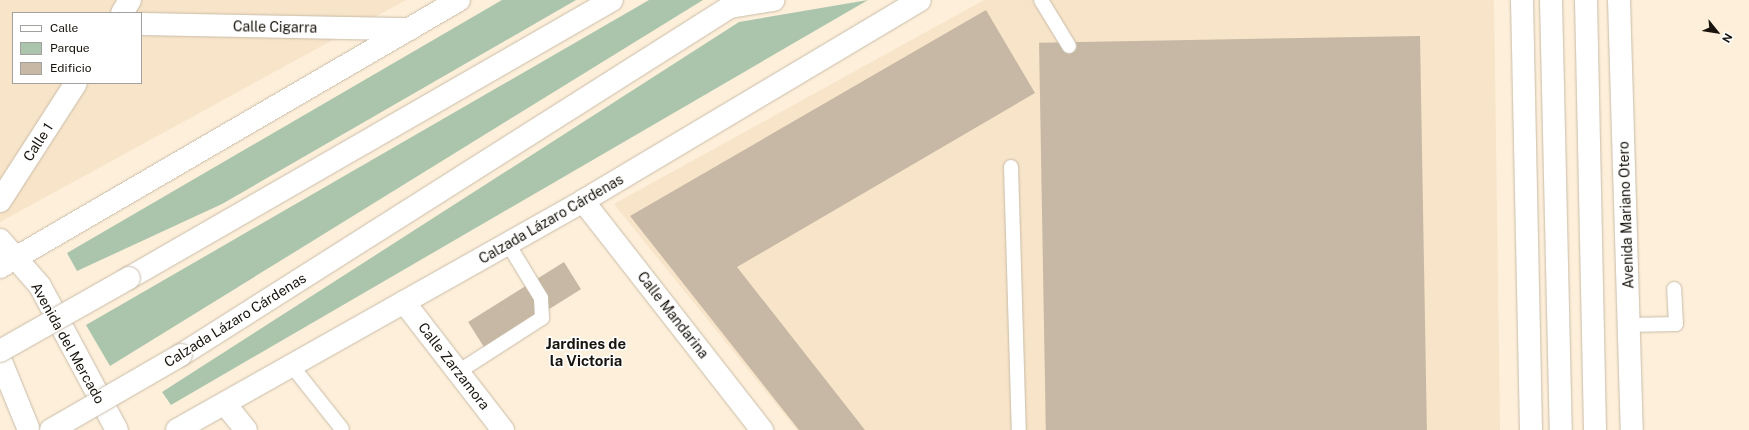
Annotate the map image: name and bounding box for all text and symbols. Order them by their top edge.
legend [12,12,142,84]
north arrow [1697,12,1737,52]
street label: Calle Cigarra [233,18,317,36]
text: Calle [50,21,78,35]
text: N [1720,31,1735,45]
text: Parque [50,41,90,55]
text: Edificio [50,61,92,75]
street label: Calle 1 [19,120,57,164]
street label: Avenida Mariano Otero [1615,141,1637,289]
street label: Calzada Lázaro Cárdenas [476,171,626,267]
street label: Calle Mandarina [634,268,712,362]
street label: Calzada Lázaro Cárdenas [161,269,309,371]
street label: Avenida del Mercado [28,279,108,407]
street label: Calle Zarzamora [415,319,493,413]
district label: Jardines de la Victoria [546,334,626,369]

